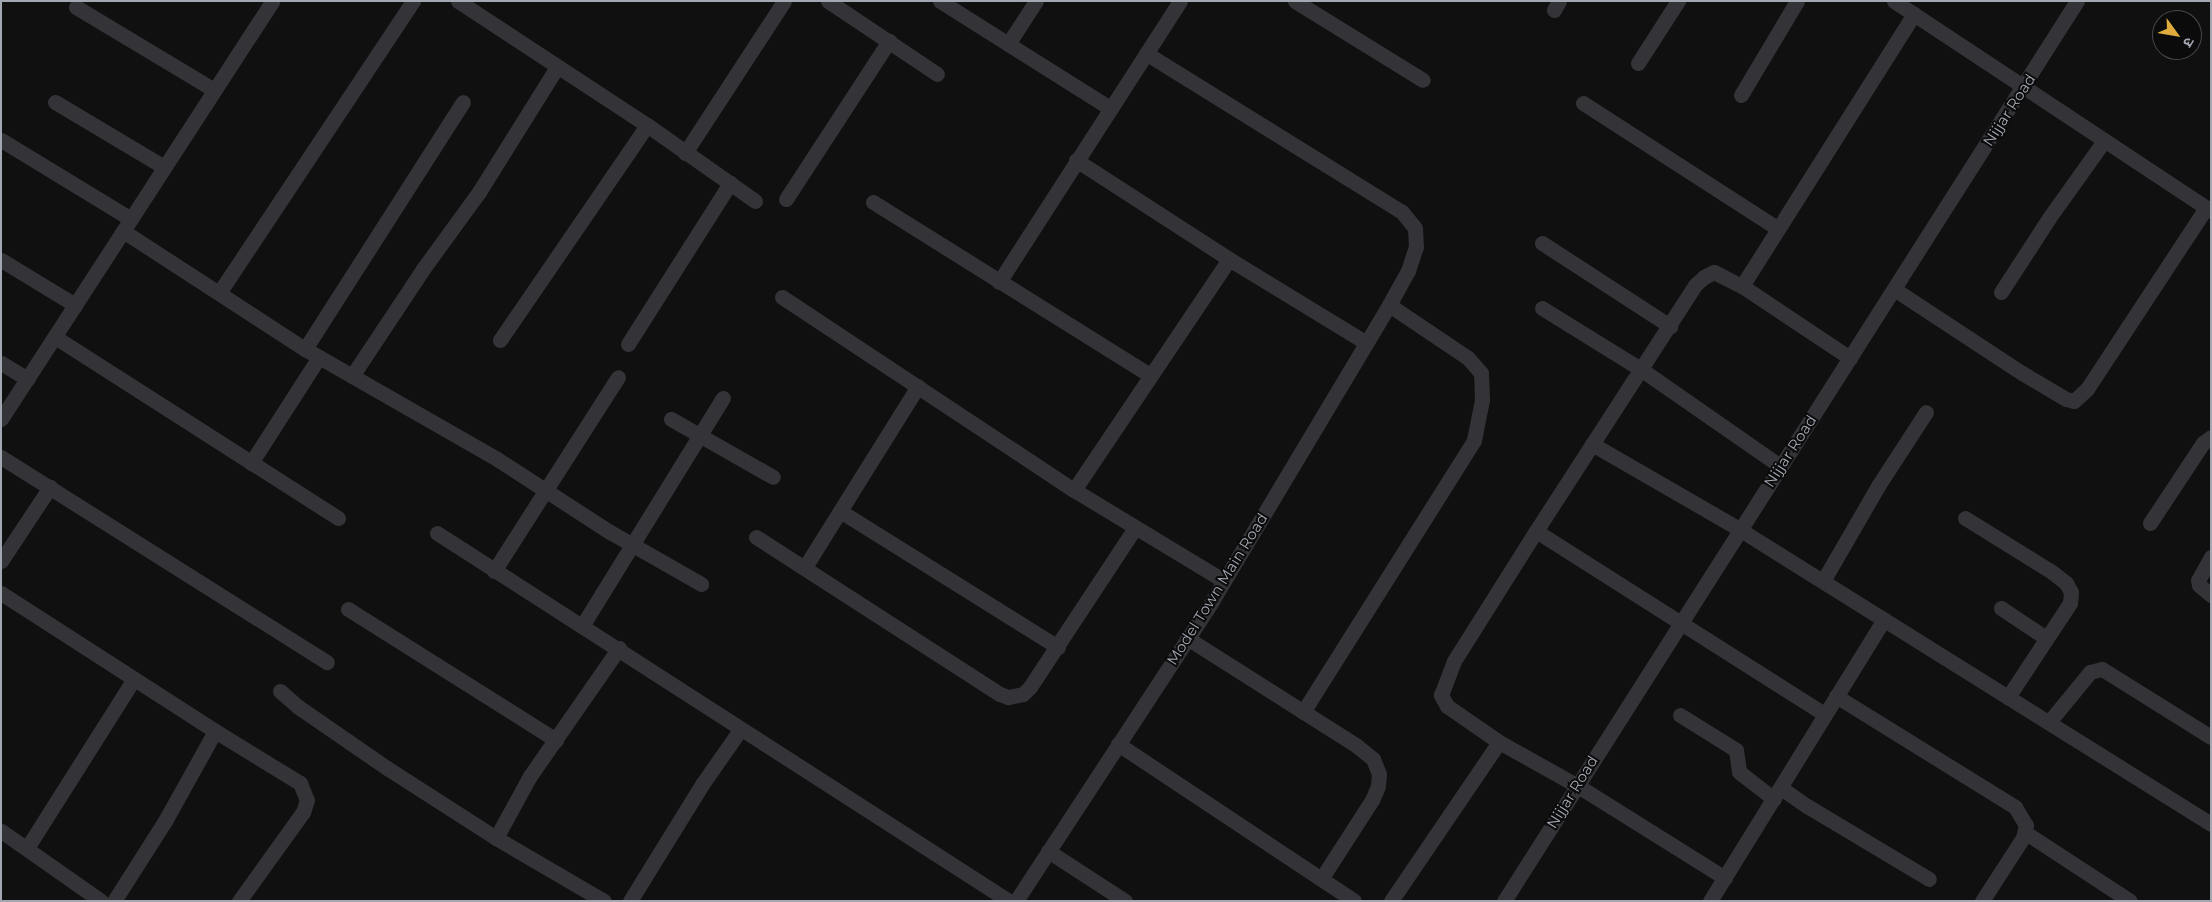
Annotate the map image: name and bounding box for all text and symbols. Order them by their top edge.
north arrow [2152,10,2202,60]
text: उ [2179,34,2199,51]
street label: Nijjar Road [1979,71,2039,149]
street label: Nijjar Road [1760,412,1820,490]
street label: Model Town Main Road [1163,510,1271,668]
street label: Nijjar Road [1543,752,1601,832]

